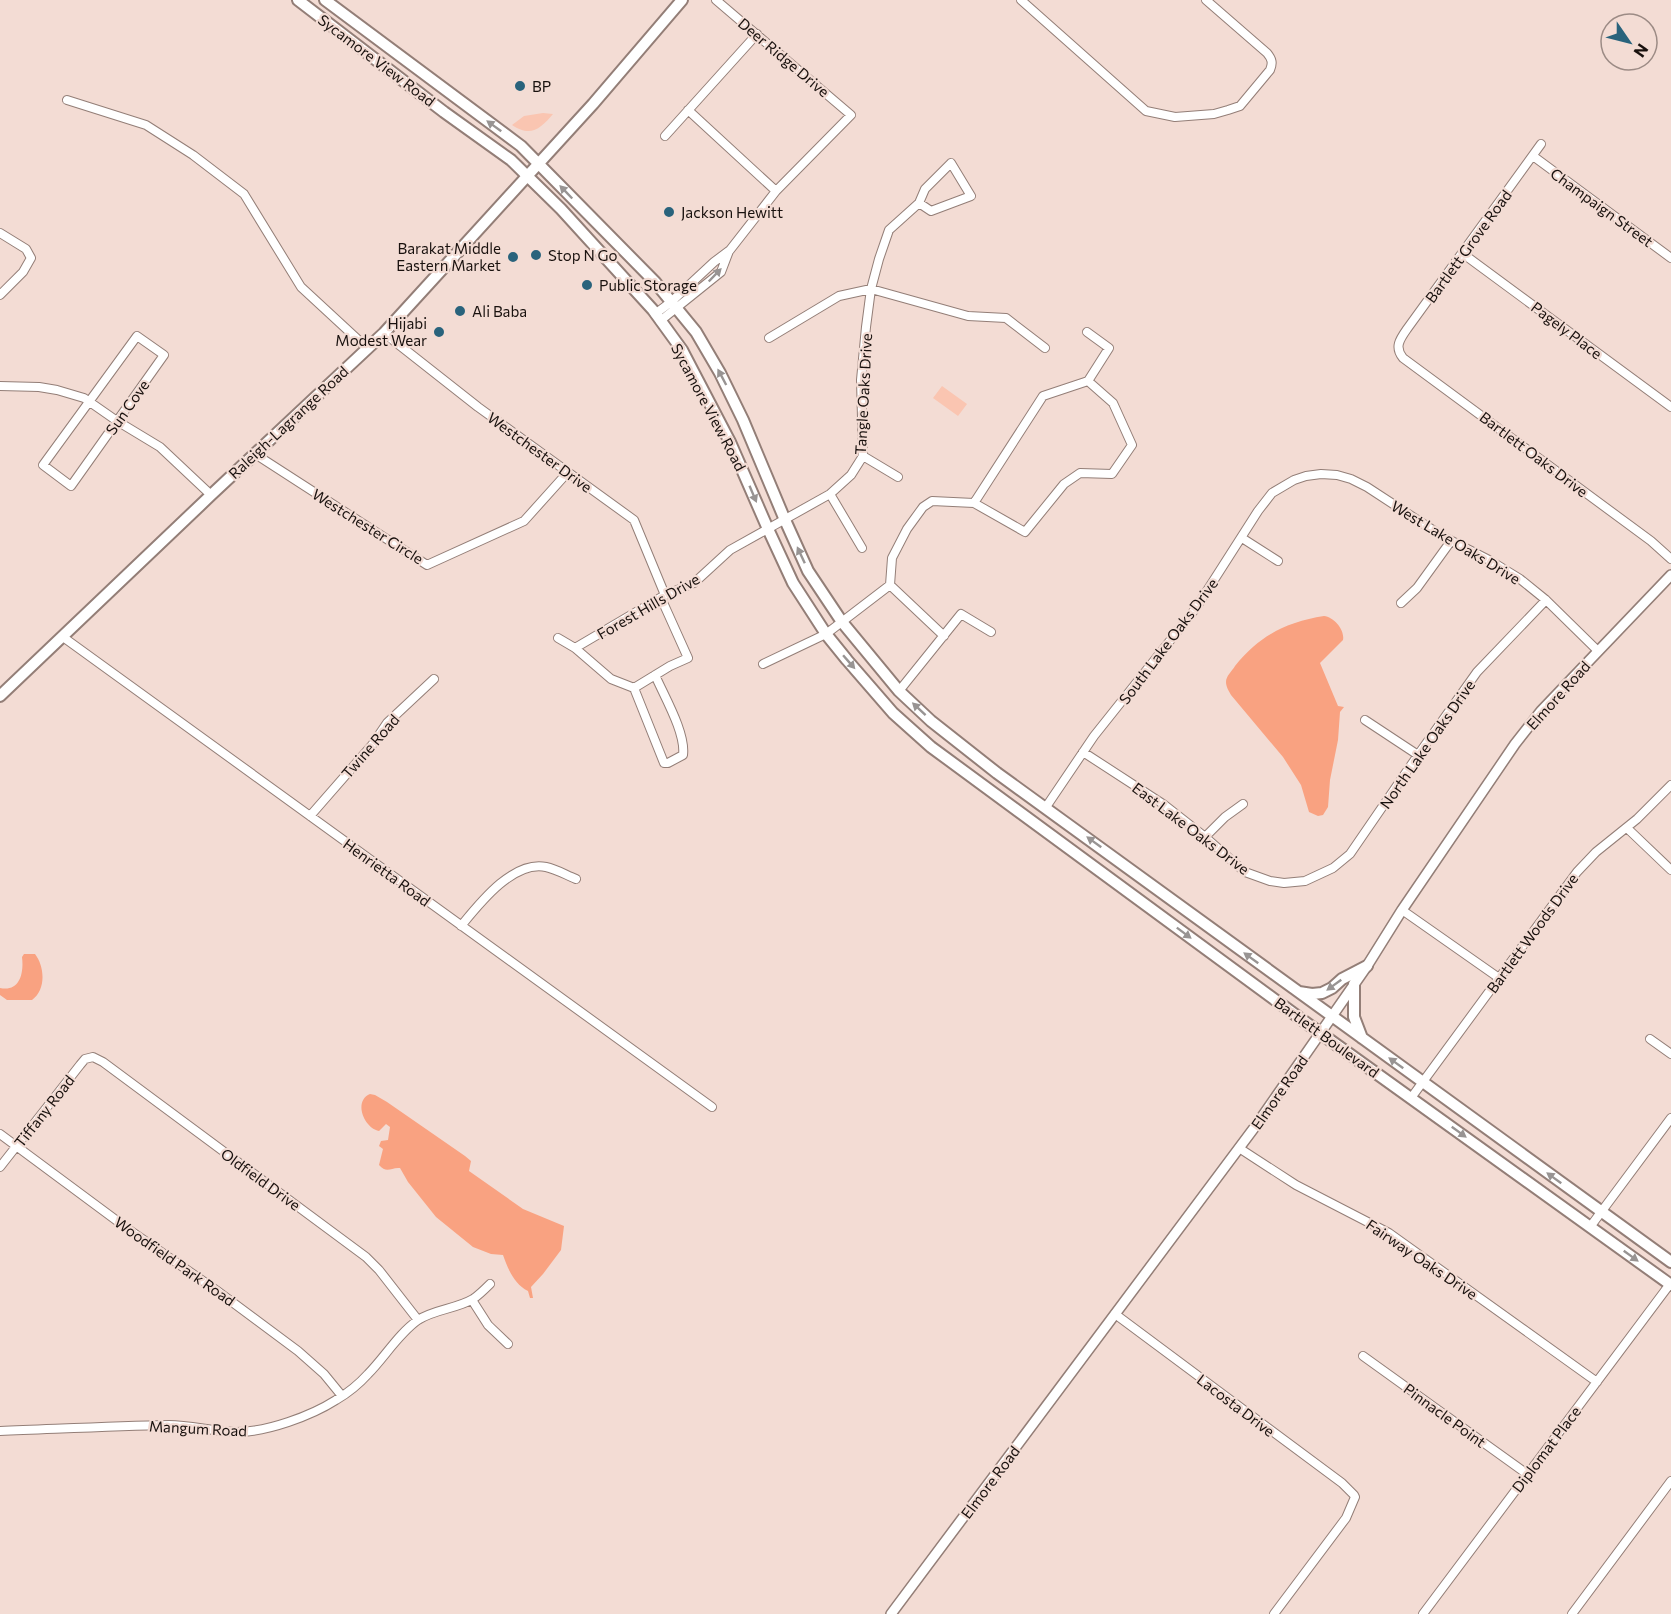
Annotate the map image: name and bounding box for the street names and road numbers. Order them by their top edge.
street label: Sycamore View Road [315,10,439,110]
street label: Deer Ridge Drive [735,14,833,100]
street label: Champaign Street [1547,164,1657,250]
street label: Bartlett Grove Road [1421,186,1515,306]
street label: Pagely Place [1528,298,1606,363]
street label: Tangle Oaks Drive [851,333,875,455]
street label: Sycamore View Road [668,340,750,474]
street label: Raleigh-Lagrange Road [224,362,352,482]
street label: Sun Cove [102,376,152,438]
street label: Westchester Drive [484,408,596,496]
street label: Bartlett Oaks Drive [1476,408,1592,501]
street label: Westchester Circle [309,485,427,567]
street label: West Lake Oaks Drive [1388,496,1524,588]
street label: Forest Hills Drive [594,569,703,643]
street label: South Lake Oaks Drive [1115,574,1221,707]
street label: Elmore Road [1522,657,1594,733]
street label: North Lake Oaks Drive [1376,676,1478,812]
street label: Twine Road [337,710,403,782]
street label: East Lake Oaks Drive [1129,778,1253,878]
street label: Henrietta Road [340,834,434,910]
street label: Bartlett Woods Drive [1483,870,1581,996]
street label: Bartlett Boulevard [1271,993,1383,1081]
street label: Elmore Road [1247,1051,1311,1133]
street label: Tiffany Road [10,1071,78,1151]
street label: Oldfield Drive [218,1144,304,1214]
street label: Woodfield Park Road [111,1213,239,1309]
street label: Fairway Oaks Drive [1363,1215,1481,1303]
street label: Lacosta Drive [1194,1370,1278,1440]
street label: Pinnacle Point [1400,1379,1490,1451]
street label: Diplomat Place [1508,1402,1584,1496]
street label: Mangum Road [149,1416,247,1440]
street label: Elmore Road [957,1442,1023,1522]

